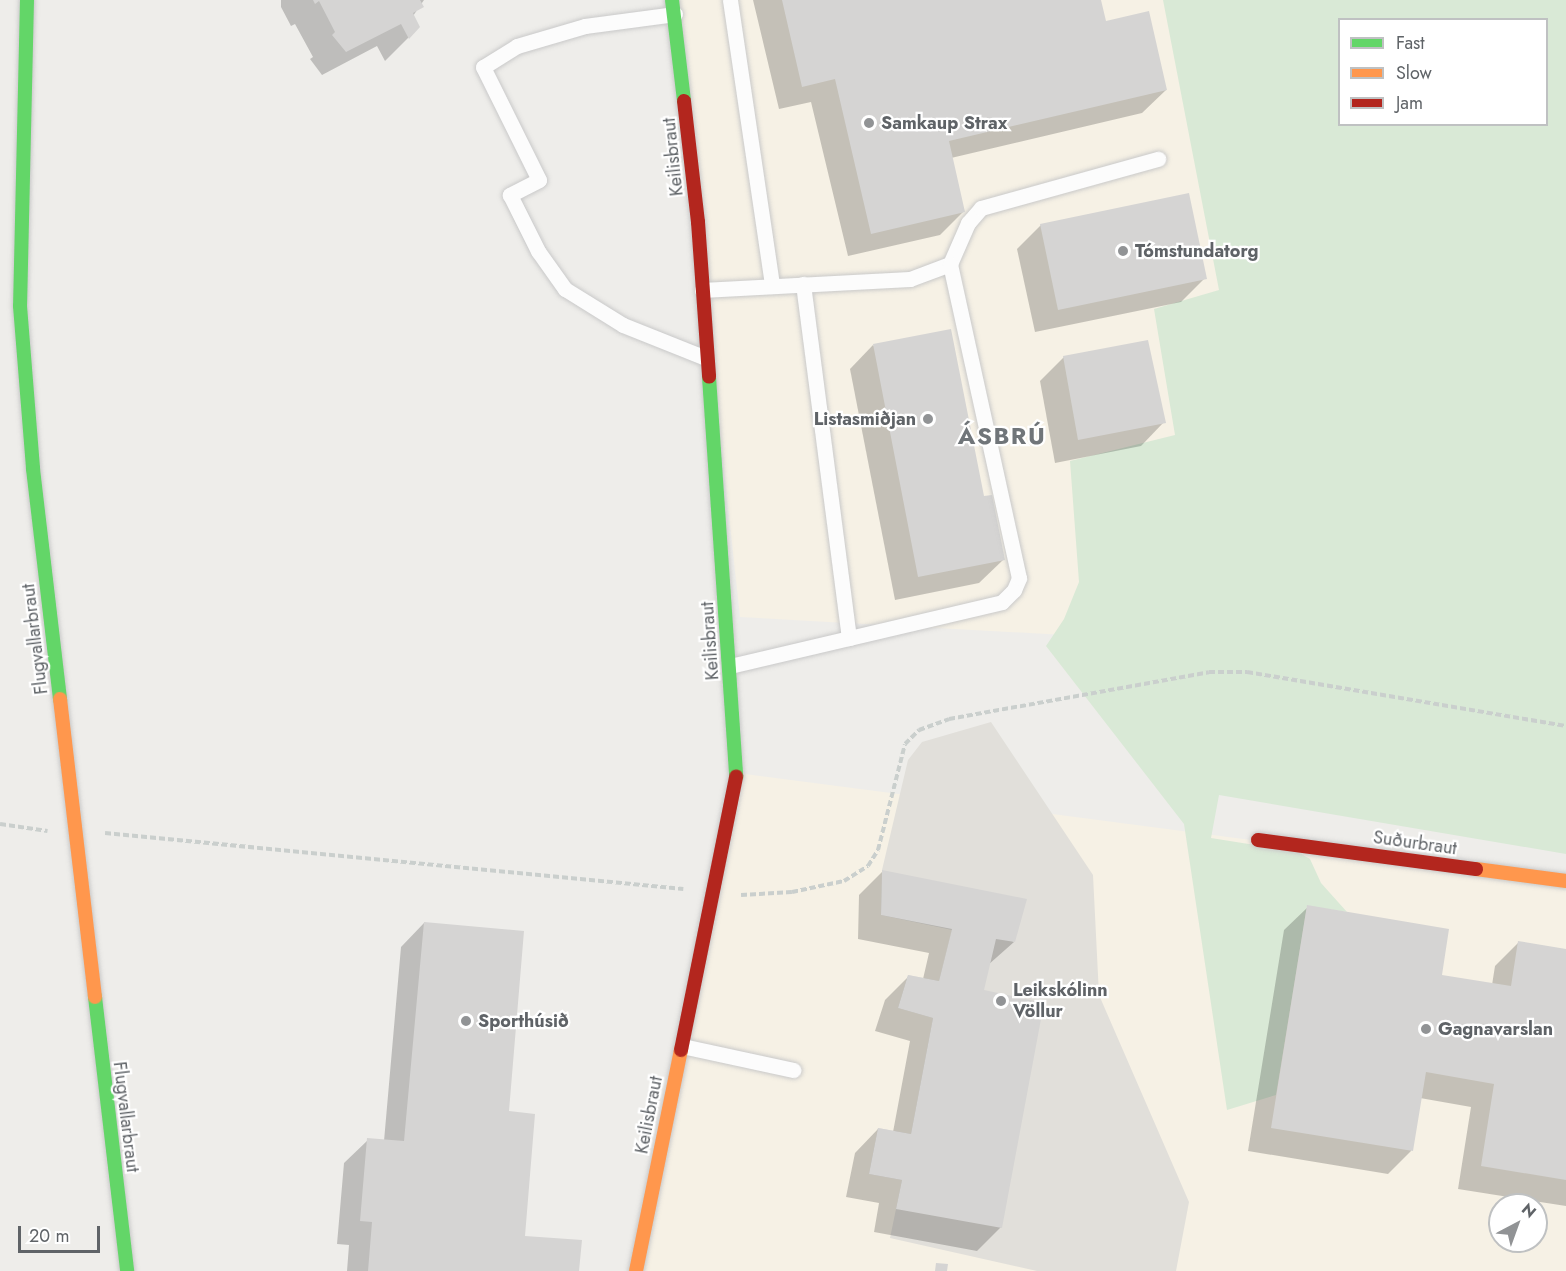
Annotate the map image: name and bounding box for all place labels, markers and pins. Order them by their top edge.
place label: Samkaup Strax [881,112,1007,134]
marker: Samkaup Strax [862,116,876,130]
place label: Tómstundatorg [1135,240,1259,262]
marker: Tómstundatorg [1116,244,1130,258]
place label: Listasmiðjan [814,408,916,430]
marker: Listasmiðjan [921,412,935,426]
place label: Leikskólinn Völlur [1013,980,1108,1022]
marker: Leikskólinn Völlur [994,994,1008,1008]
place label: Sporthúsið [478,1010,569,1032]
marker: Sporthúsið [459,1014,473,1028]
place label: Gagnavarslan [1438,1018,1553,1040]
marker: Gagnavarslan [1419,1022,1433,1036]

